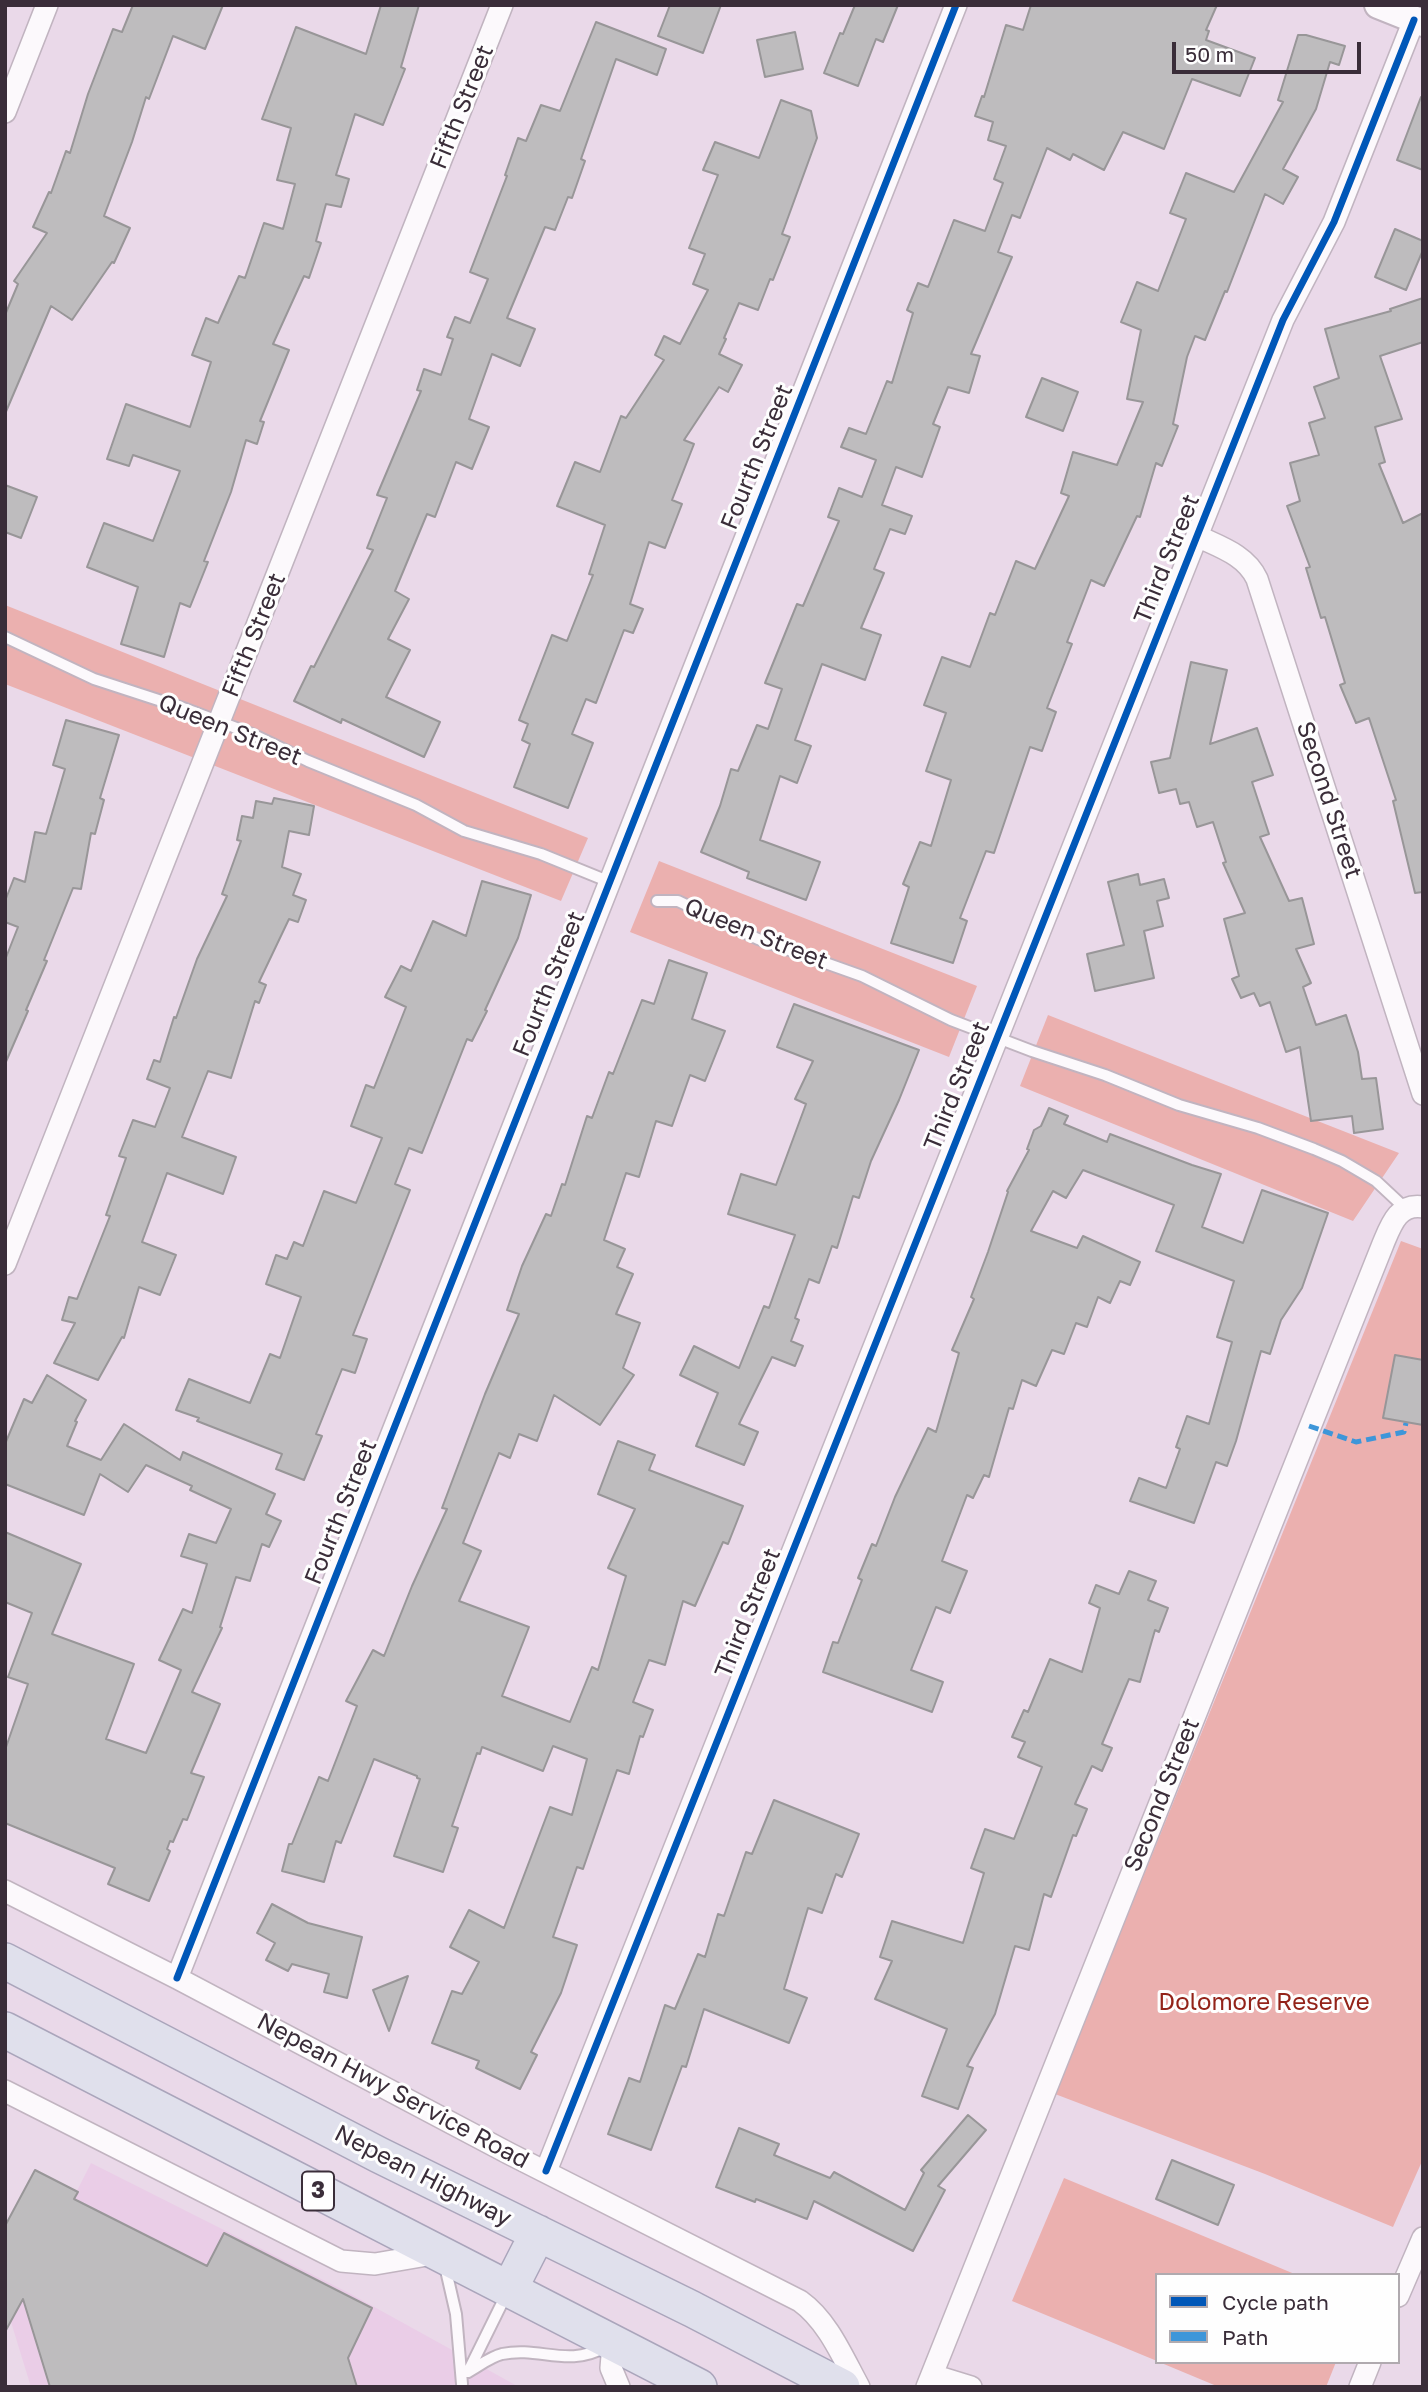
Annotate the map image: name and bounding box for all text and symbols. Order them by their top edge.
scale bar [1176,28,1365,72]
street label: Fifth Street [424,41,500,173]
text: 50 m [1185,41,1234,67]
street label: Fourth Street [715,380,799,534]
street label: Third Street [1128,490,1206,628]
street label: Fifth Street [216,569,292,701]
street label: Queen Street [154,688,306,772]
street label: Second Street [1290,718,1368,882]
street label: Queen Street [680,892,832,976]
street label: Fourth Street [507,907,591,1061]
street label: Third Street [918,1017,996,1155]
street label: Fourth Street [299,1435,383,1589]
street label: Third Street [709,1544,787,1682]
street label: Second Street [1118,1714,1206,1876]
park label: Dolomore Reserve [1158,1988,1370,2016]
street label: Nepean Hwy Service Road [252,2007,534,2175]
street label: Nepean Highway [330,2119,516,2233]
road number: 3 [302,2172,334,2210]
legend [1155,2273,1400,2364]
text: Cycle path [1222,2289,1329,2315]
text: Path [1222,2324,1269,2350]

